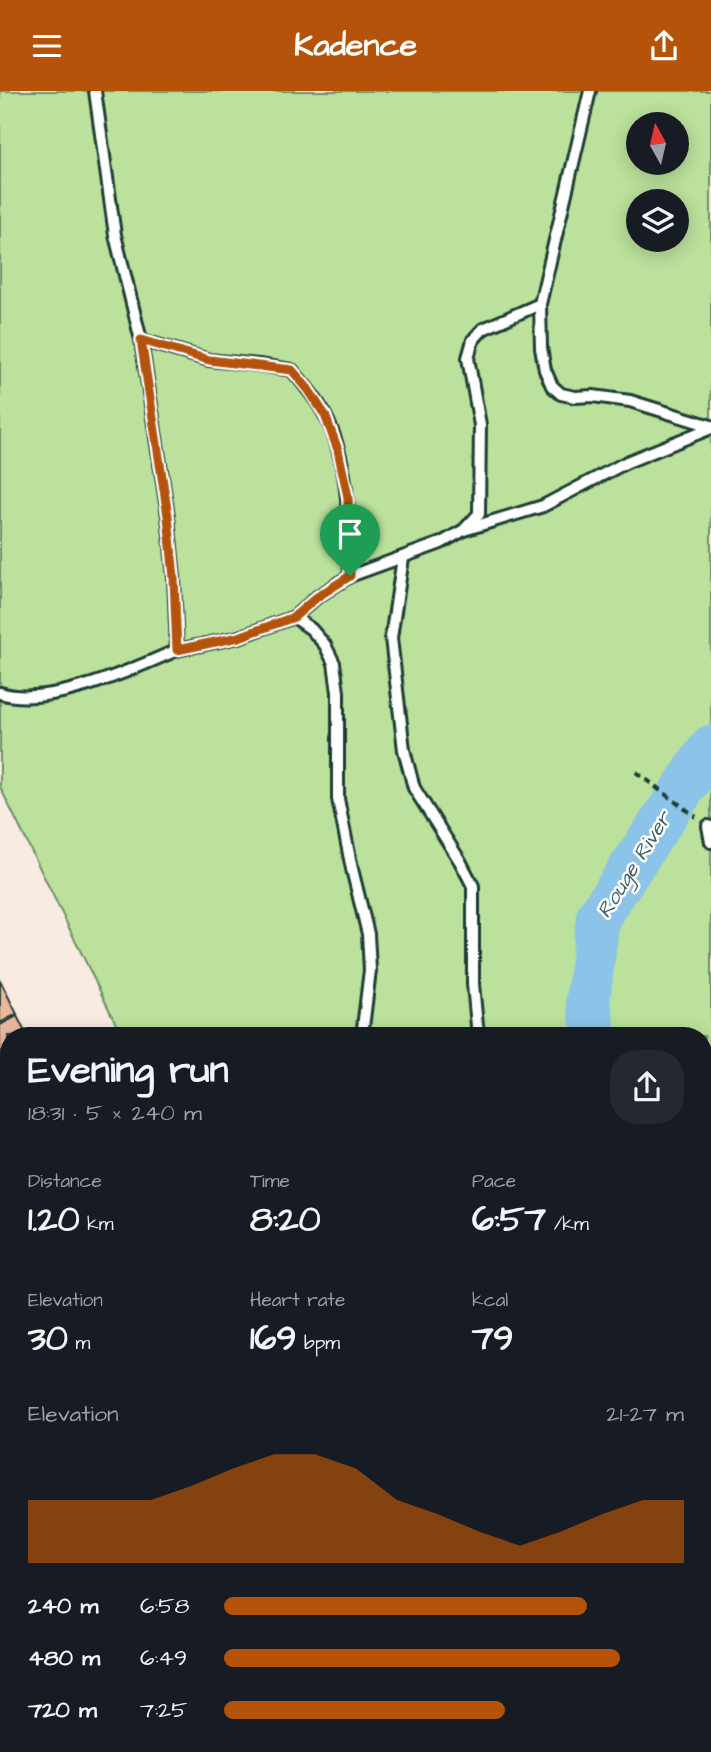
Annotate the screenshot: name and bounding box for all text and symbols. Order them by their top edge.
text: Kadence [294,23,417,68]
icon: menu [28,27,66,65]
icon: share [645,27,683,65]
north arrow [626,112,690,175]
map controls [626,112,689,252]
button: layers [626,189,689,252]
pin [320,504,380,576]
icon: arrive [331,515,369,553]
water label: Rouge River [590,804,680,924]
text: Evening run [28,1045,229,1097]
button: share [610,1050,684,1124]
text: 18:31 · 5 × 240 m [28,1097,202,1129]
text: Distance [28,1168,102,1195]
text: Time [250,1168,290,1195]
text: Pace [472,1168,516,1195]
text: 1.20 [28,1195,80,1244]
text: 8:20 [250,1195,321,1244]
text: 6:57 [472,1195,546,1244]
text: km [80,1211,114,1238]
text: /km [546,1211,589,1238]
text: Elevation [28,1287,103,1314]
text: Heart rate [250,1287,345,1314]
text: kcal [472,1287,508,1314]
text: 30 [28,1314,68,1363]
text: 169 [250,1314,296,1363]
text: 79 [472,1314,513,1363]
text: m [68,1330,90,1357]
text: bpm [296,1330,340,1357]
text: Elevation [28,1398,119,1430]
text: 21–27 m [606,1398,684,1430]
text: 240 m [28,1590,98,1622]
text: 6:58 [140,1590,189,1622]
text: 480 m [28,1642,100,1674]
text: 6:49 [140,1642,187,1674]
text: 720 m [28,1694,97,1726]
text: 7:25 [140,1694,187,1726]

